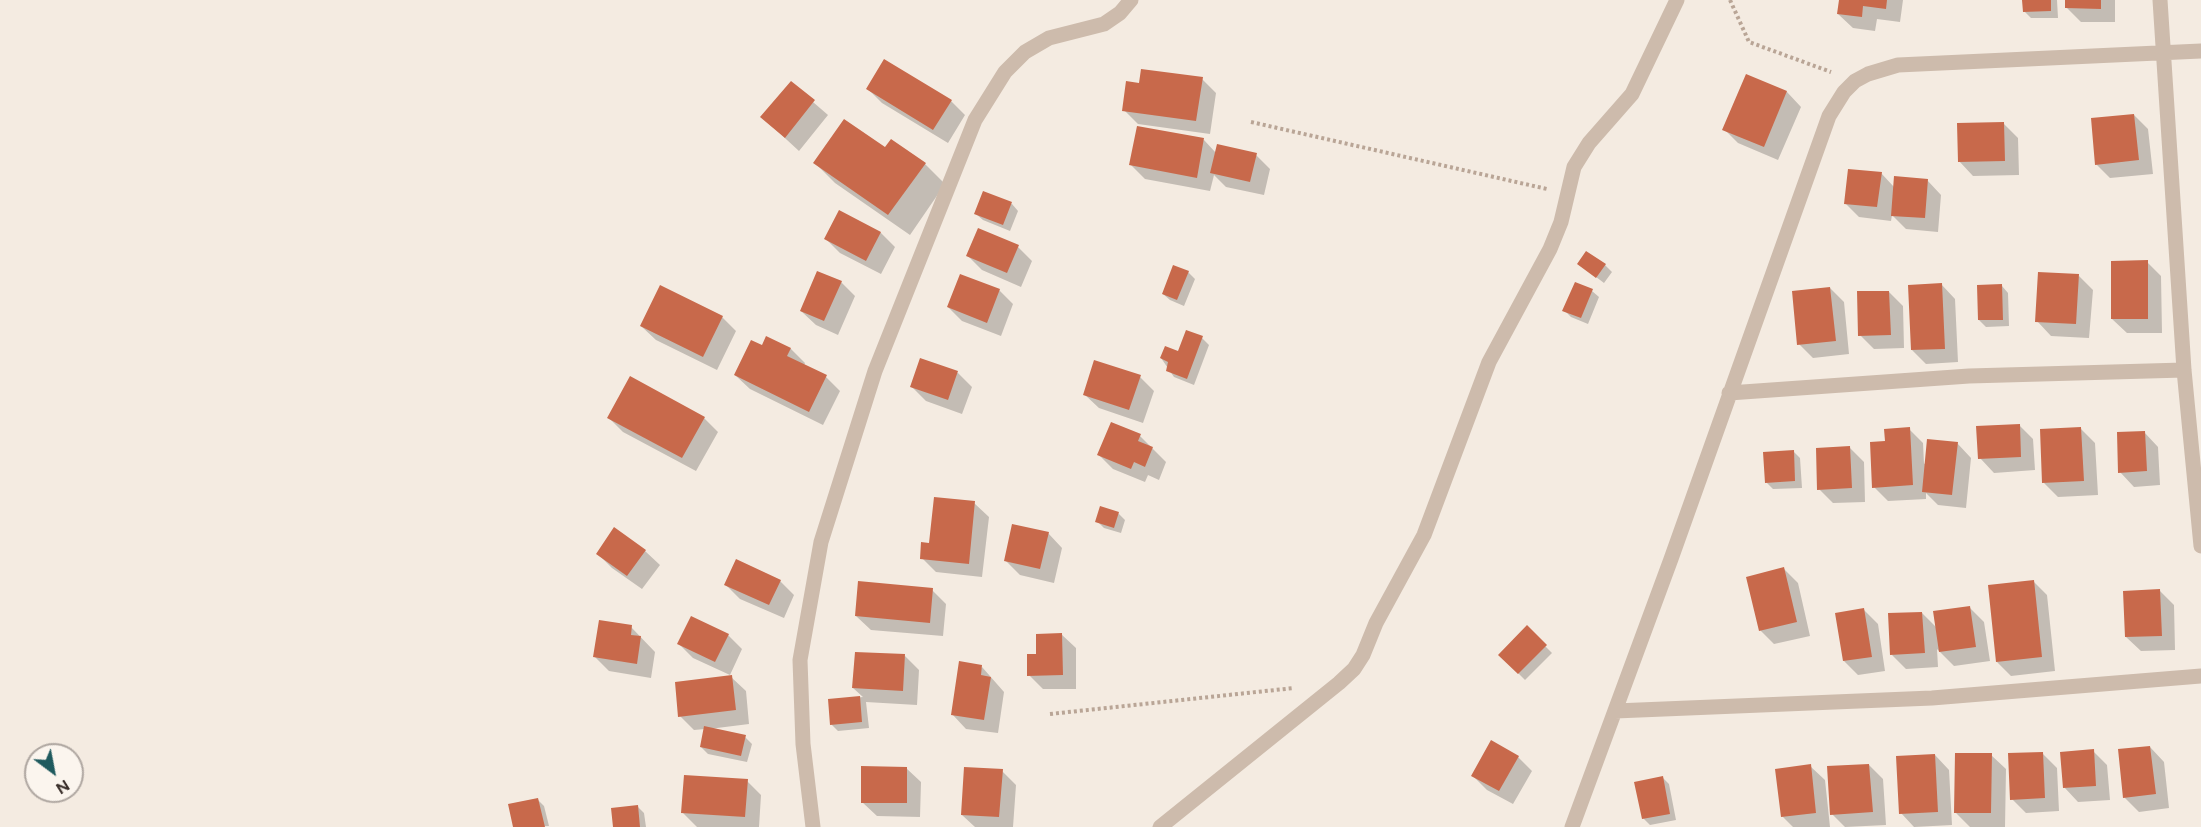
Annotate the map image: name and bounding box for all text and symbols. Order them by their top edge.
north arrow [24,743,84,803]
text: N [52,776,73,798]

